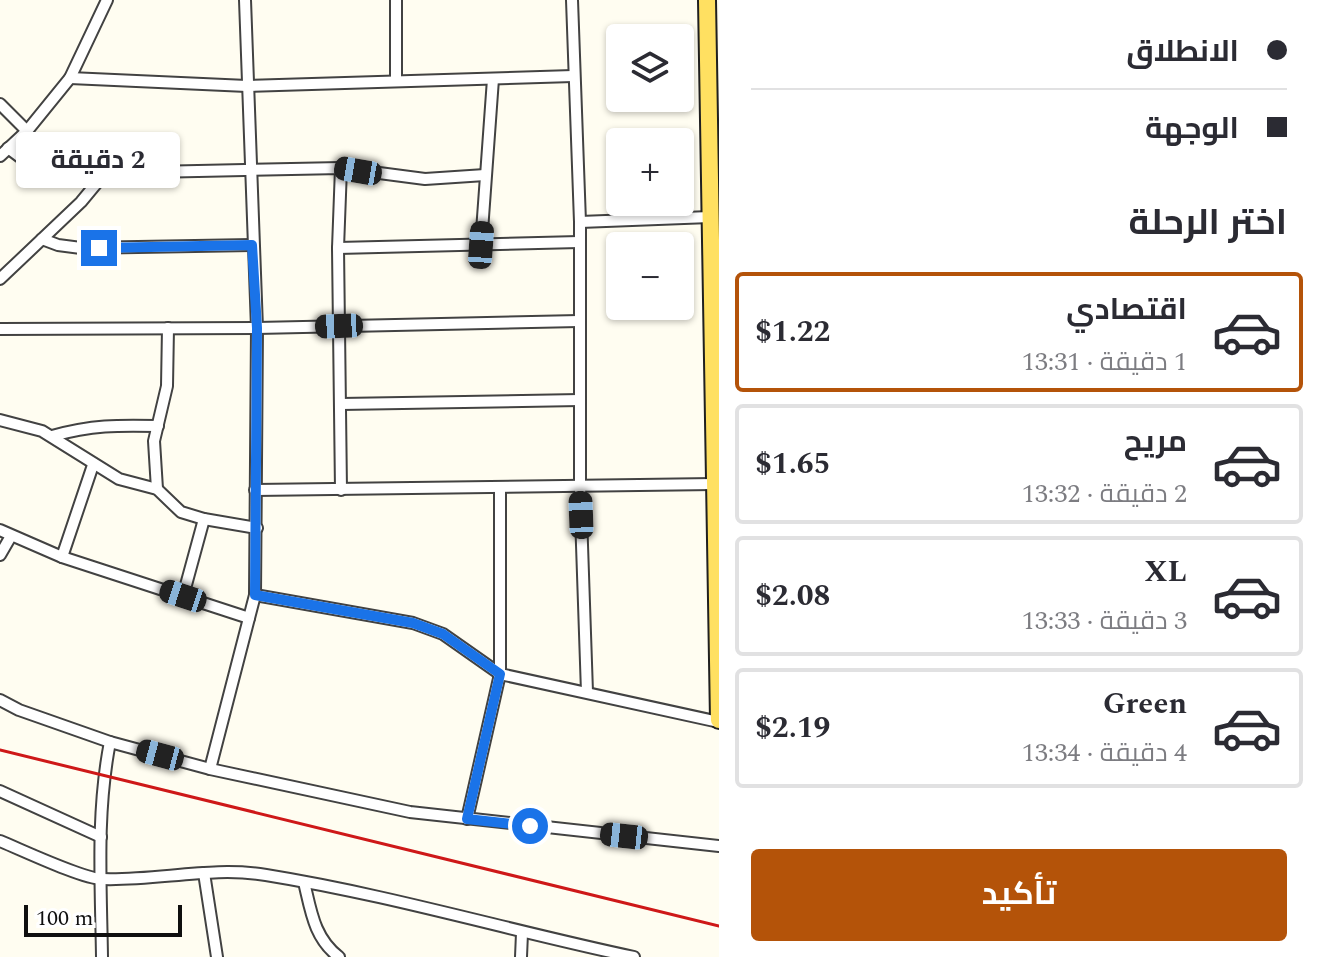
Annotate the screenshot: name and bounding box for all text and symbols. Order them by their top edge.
map controls [606,24,694,320]
button: layers [606,24,694,112]
text: الانطلاق [1126,29,1239,75]
text: الوجهة [1145,106,1239,152]
button: + [606,128,694,216]
callout: 2 دقيقة [17,132,181,188]
text: 2 دقيقة [51,140,145,180]
car [332,155,384,187]
text: اختر الرحلة [1128,196,1287,251]
car [467,220,495,270]
route end [81,230,117,266]
button: − [606,232,694,320]
text: اقتصادي [1066,287,1187,333]
icon: car [1211,296,1283,368]
text: $1.22 [755,309,830,355]
car [315,313,363,339]
text: 1 دقيقة · 13:31 [1022,342,1187,382]
text: مريح [1124,419,1187,465]
icon: car [1211,428,1283,500]
text: $1.65 [755,441,830,487]
text: 2 دقيقة · 13:32 [1022,474,1187,514]
car [568,491,594,539]
text: XL [1144,549,1187,595]
icon: car [1211,560,1283,632]
text: $2.08 [755,573,830,619]
car [156,577,210,615]
text: 3 دقيقة · 13:33 [1022,601,1187,641]
text: Green [1103,681,1187,727]
icon: car [1211,692,1283,764]
text: $2.19 [755,705,830,751]
text: 4 دقيقة · 13:34 [1022,733,1187,773]
car [134,737,186,773]
route start [512,808,548,844]
car [599,822,649,850]
button: تأكيد [751,849,1287,941]
scale bar [24,901,182,937]
text: 100 m [36,902,93,935]

